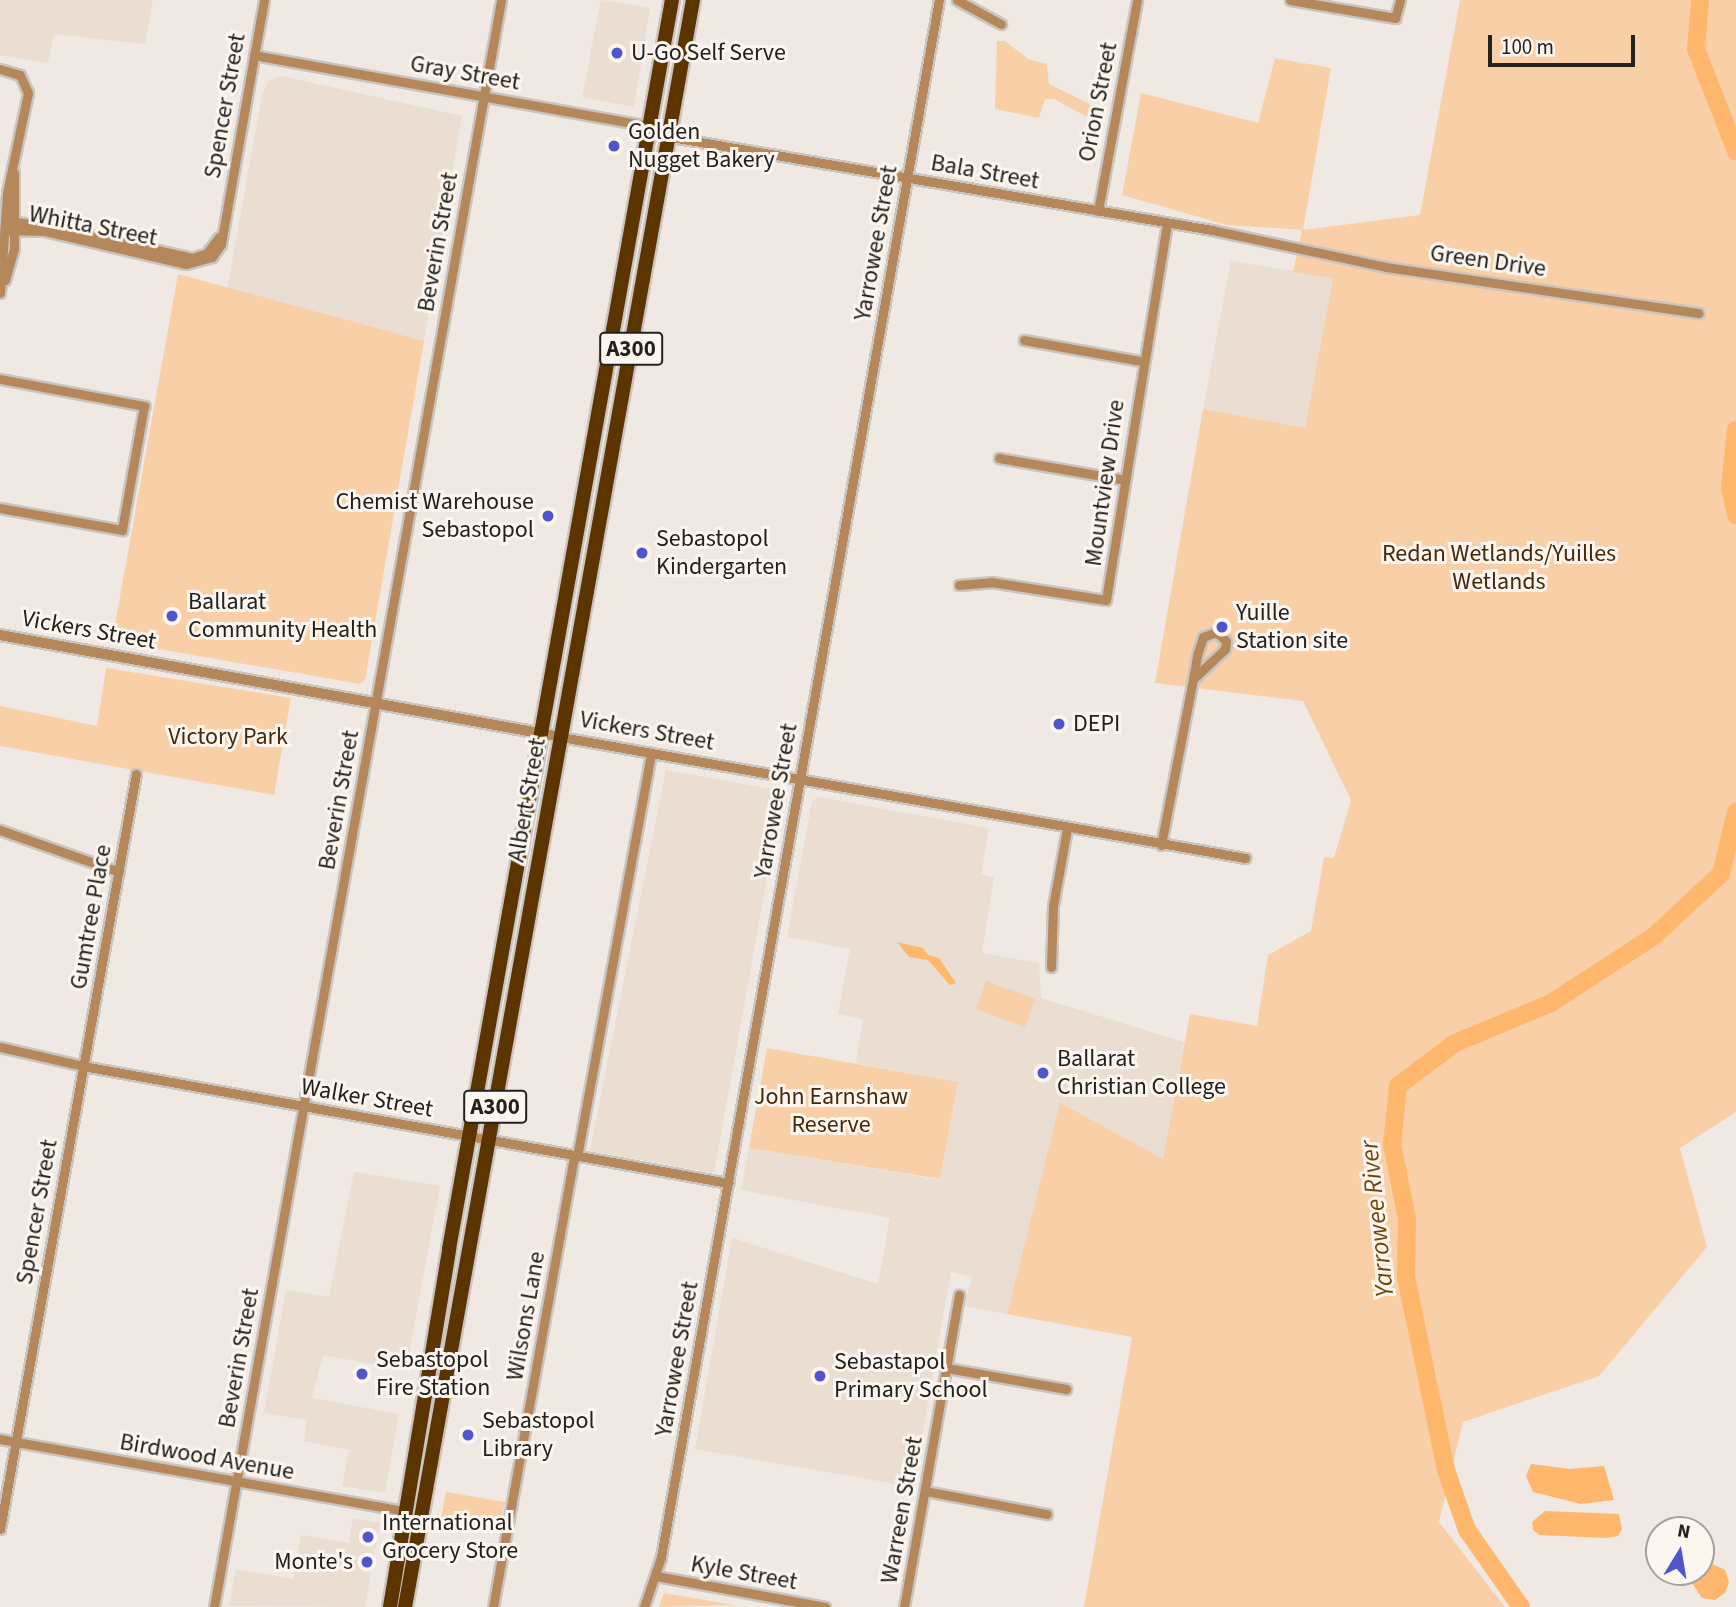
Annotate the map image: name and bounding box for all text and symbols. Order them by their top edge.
scale bar [1491,21,1638,65]
street label: Spencer Street [198,31,252,181]
text: 100 m [1501,32,1554,62]
place label: U-Go Self Serve [631,39,786,67]
street label: Orion Street [1072,40,1124,164]
marker: U-Go Self Serve [609,45,625,61]
street label: Gray Street [408,49,522,97]
place label: Golden Nugget Bakery [628,118,775,174]
marker: Golden Nugget Bakery [606,138,622,154]
street label: Bala Street [929,148,1041,196]
street label: Yarrowee Street [848,163,904,323]
street label: Beverin Street [412,170,464,314]
street label: Whitta Street [26,199,160,253]
street label: Green Drive [1428,239,1548,283]
road number: A300 [598,330,664,368]
street label: Mountview Drive [1079,398,1131,568]
place label: Chemist Warehouse Sebastopol [335,488,534,544]
marker: Chemist Warehouse Sebastopol [540,508,556,524]
place label: Sebastopol Kindergarten [656,525,787,581]
park label: Redan Wetlands/Yuilles Wetlands [1382,540,1616,596]
marker: Sebastopol Kindergarten [634,545,650,561]
place label: Ballarat Community Health [188,588,377,644]
place label: Yuille Station site [1236,599,1348,655]
street label: Vickers Street [20,604,158,656]
marker: Ballarat Community Health [162,606,182,626]
marker: Yuille Station site [1214,619,1230,635]
street label: Vickers Street [578,705,716,757]
place label: DEPI [1073,710,1120,738]
marker: DEPI [1051,716,1067,732]
street label: Yarrowee Street [748,721,804,881]
park label: Victory Park [168,723,288,751]
street label: Beverin Street [313,728,365,872]
street label: Albert Street [502,736,552,864]
street label: Gumtree Place [64,842,118,992]
place label: Ballarat Christian College [1057,1045,1226,1101]
marker: Ballarat Christian College [1035,1065,1051,1081]
street label: Walker Street [299,1072,435,1124]
park label: John Earnshaw Reserve [754,1083,908,1139]
road number: A300 [462,1088,528,1126]
street label: Spencer Street [10,1137,64,1287]
water label: Yarrowee River [1353,1139,1401,1299]
street label: Wilsons Lane [500,1249,552,1383]
street label: Yarrowee Street [649,1279,705,1439]
street label: Beverin Street [213,1286,265,1430]
place label: Sebastopol Fire Station [376,1346,490,1402]
place label: Sebastapol Primary School [834,1348,988,1404]
marker: Sebastopol Fire Station [354,1366,370,1382]
marker: Sebastapol Primary School [812,1368,828,1384]
place label: Sebastopol Library [482,1407,595,1463]
street label: Birdwood Avenue [117,1427,297,1487]
marker: Sebastopol Library [460,1427,476,1443]
street label: Warreen Street [875,1434,929,1586]
place label: International Grocery Store [382,1509,518,1565]
north arrow [1645,1516,1715,1586]
text: N [1675,1517,1692,1546]
marker: International Grocery Store [360,1529,376,1545]
place label: Monte's [274,1548,353,1576]
street label: Kyle Street [689,1549,799,1597]
marker: Monte's [359,1554,375,1570]

